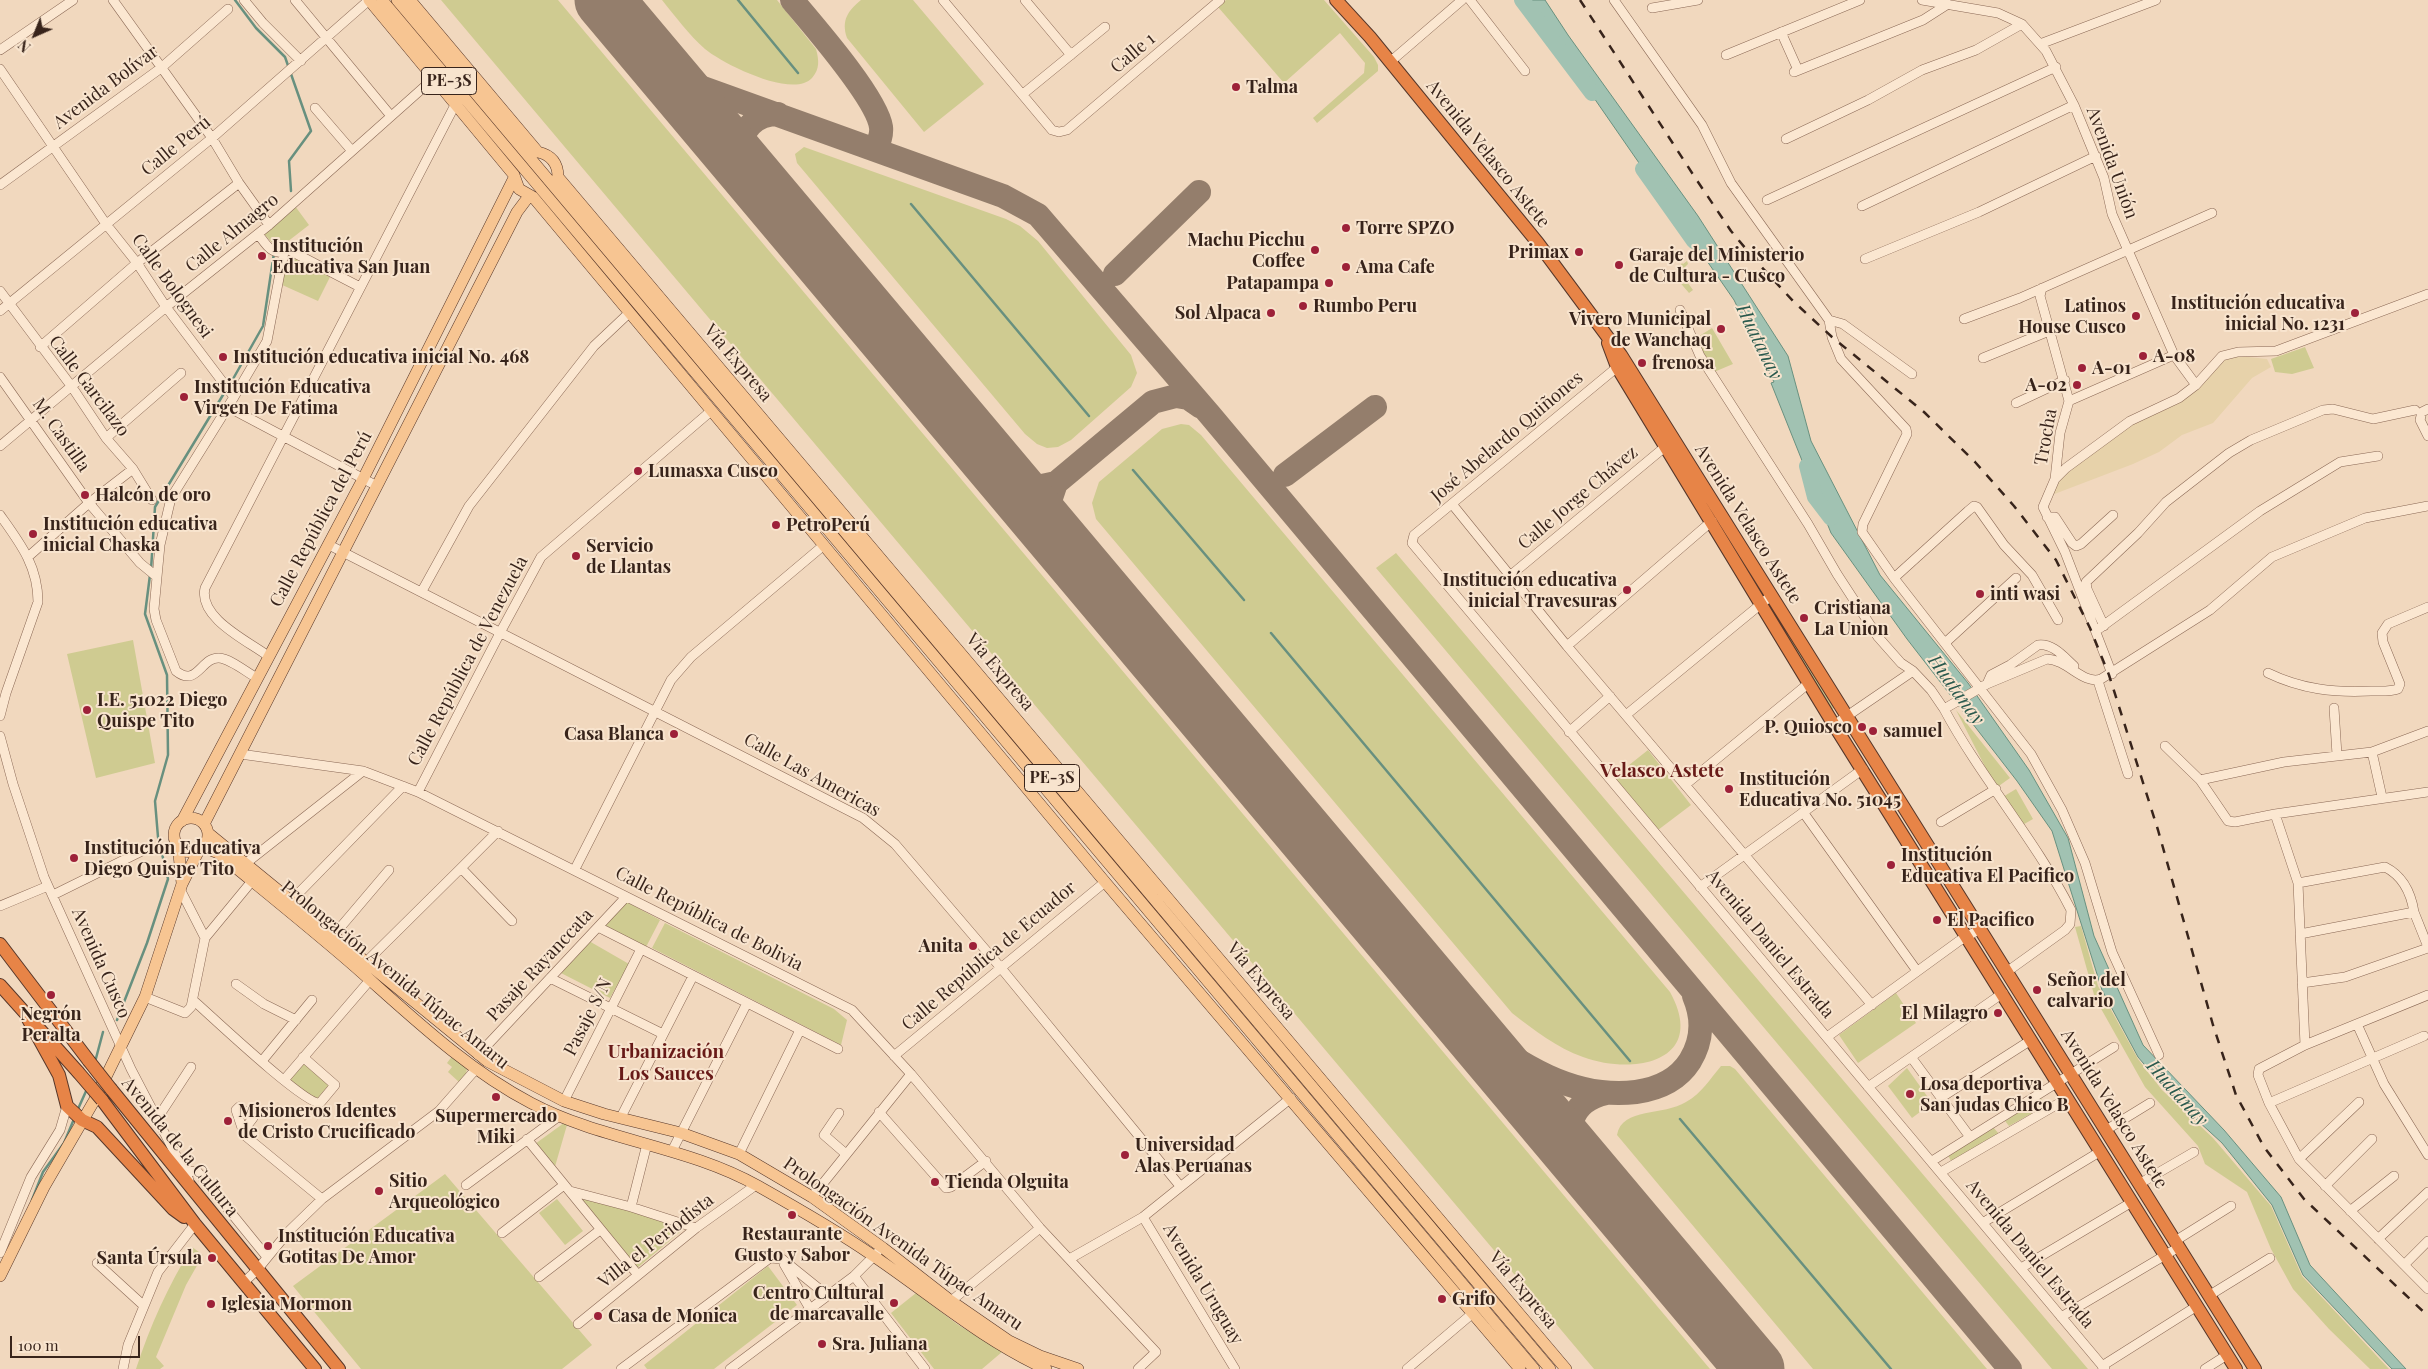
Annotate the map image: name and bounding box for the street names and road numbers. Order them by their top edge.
street label: Calle 1 [1106,28,1160,78]
street label: Avenida Bolívar [49,40,163,134]
road number: PE-3S [422,68,476,94]
street label: Avenida Velasco Astete [1422,76,1554,232]
street label: Avenida Unión [2082,104,2142,222]
street label: Calle Perú [137,112,215,180]
street label: Calle Almagro [181,189,283,277]
street label: Calle Bolognesi [127,230,217,342]
street label: Vía Expresa [699,320,777,406]
street label: Calle Garcilazo [44,331,134,441]
street label: José Abelardo Quiñones [1427,367,1587,507]
street label: M. Castilla [28,394,94,476]
street label: Trocha [2030,407,2062,467]
street label: Calle República del Perú [265,427,377,611]
street label: Avenida Velasco Astete [1690,440,1806,608]
street label: Calle Jorge Chávez [1514,442,1642,554]
street label: Calle República de Venezuela [403,552,533,770]
street label: Vía Expresa [961,629,1039,715]
street label: Calle Las Americas [740,729,884,821]
road number: PE-3S [1024,764,1080,791]
street label: Calle República de Bolivia [612,862,806,976]
street label: Avenida Daniel Estrada [1701,865,1839,1023]
street label: Prolongación Avenida Túpac Amaru [277,876,513,1074]
street label: Calle República de Ecuador [897,877,1081,1035]
street label: Avenida Cusco [67,904,135,1022]
street label: Pasaje Rayanccata [482,904,598,1026]
street label: Vía Expresa [1222,938,1300,1024]
street label: Pasaje S/N [559,975,617,1059]
street label: Avenida Velasco Astete [2056,1025,2172,1193]
street label: Avenida de la Cultura [117,1073,243,1221]
street label: Prolongación Avenida Túpac Amaru [779,1153,1027,1335]
street label: Avenida Daniel Estrada [1961,1175,2099,1333]
street label: Villa el Periodista [594,1189,718,1293]
street label: Avenida Uruguay [1158,1220,1248,1348]
street label: Vía Expresa [1484,1247,1562,1333]

